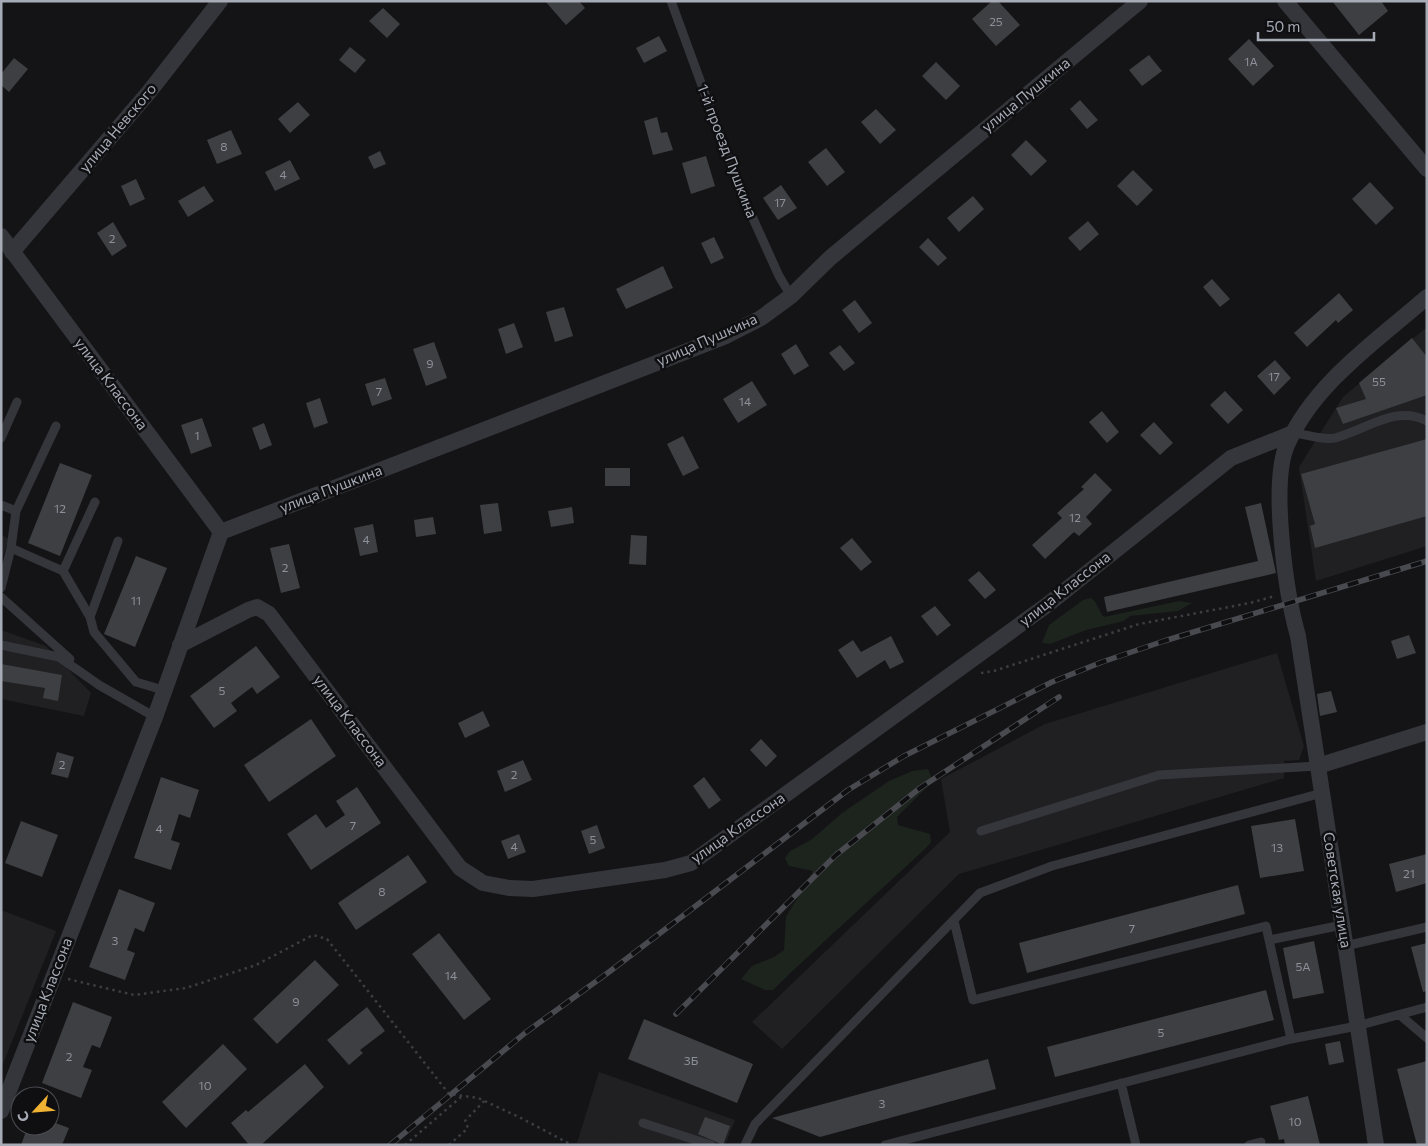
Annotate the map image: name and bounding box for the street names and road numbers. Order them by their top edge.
street label: улица Пушкина [978,53,1073,135]
street label: улица Невского [75,79,160,175]
street label: 1-й проезд Пушкина [694,81,762,220]
street label: улица Пушкина [653,309,760,369]
street label: улица Классона [71,334,152,433]
street label: улица Пушкина [277,460,384,516]
street label: улица Классона [1015,547,1113,629]
street label: улица Классона [310,671,391,770]
street label: улица Классона [687,788,788,866]
street label: Советская улица [1320,831,1356,949]
street label: улица Классона [19,935,75,1044]

